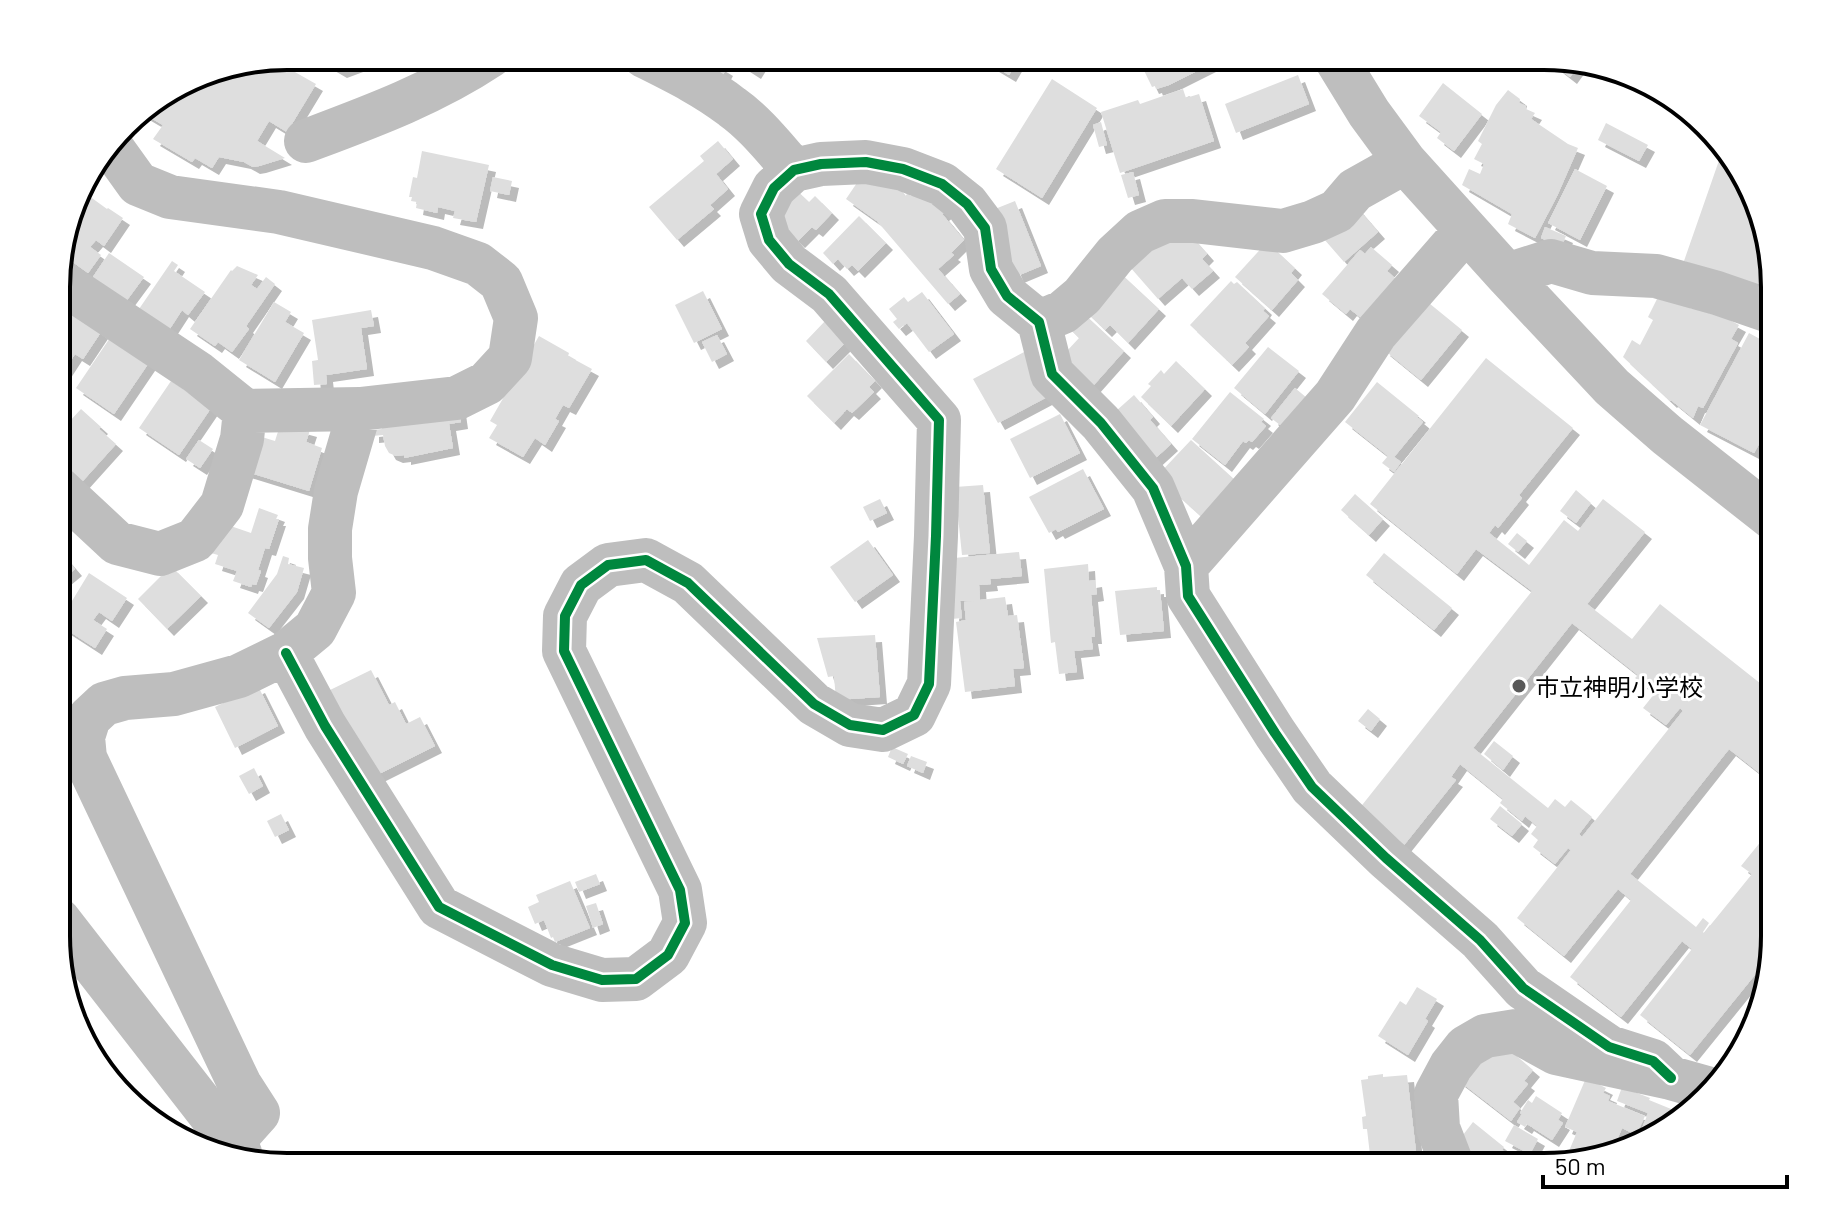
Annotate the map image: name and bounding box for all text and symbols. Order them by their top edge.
place label: 市立神明小学校 [1535,672,1703,701]
marker: 市立神明小学校 [1510,677,1528,695]
scale bar [1543,1139,1787,1189]
text: 50 m [1555,1151,1606,1180]

